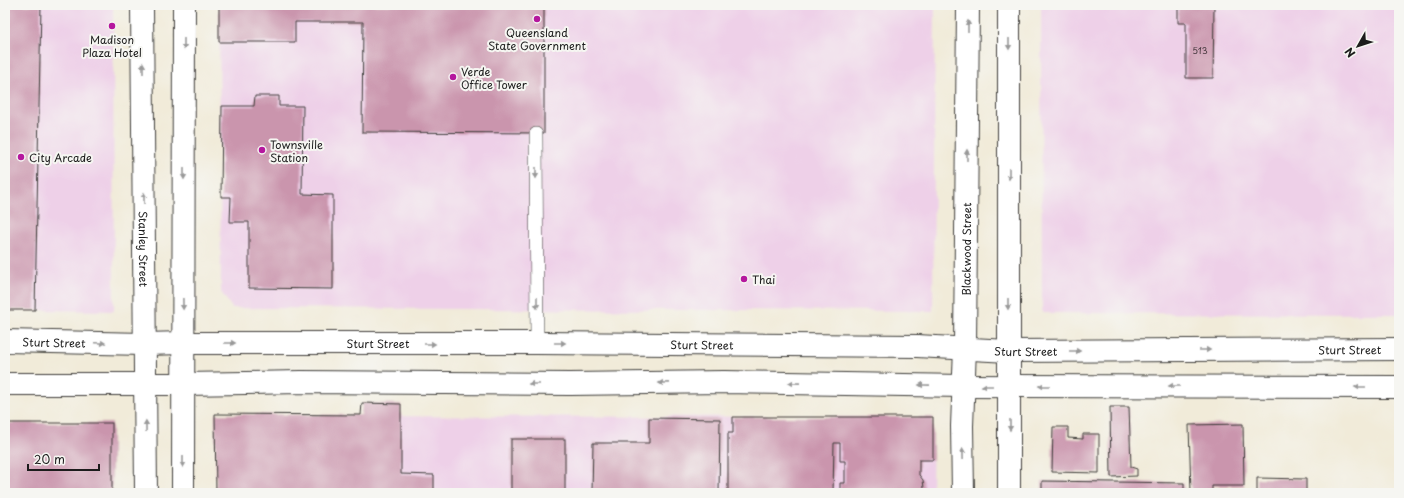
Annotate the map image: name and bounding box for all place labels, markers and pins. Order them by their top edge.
marker: Queensland State Government [532,14,542,24]
marker: Madison Plaza Hotel [107,21,117,31]
place label: Queensland State Government [488,24,586,54]
place label: Madison Plaza Hotel [82,31,142,61]
place label: Verde Office Tower [461,63,528,93]
marker: Verde Office Tower [448,72,458,82]
place label: Townsville Station [270,136,323,166]
marker: Townsville Station [257,145,267,155]
place label: City Arcade [29,149,92,166]
marker: City Arcade [16,152,26,162]
place label: Thai [752,271,775,288]
marker: Thai [739,274,749,284]

